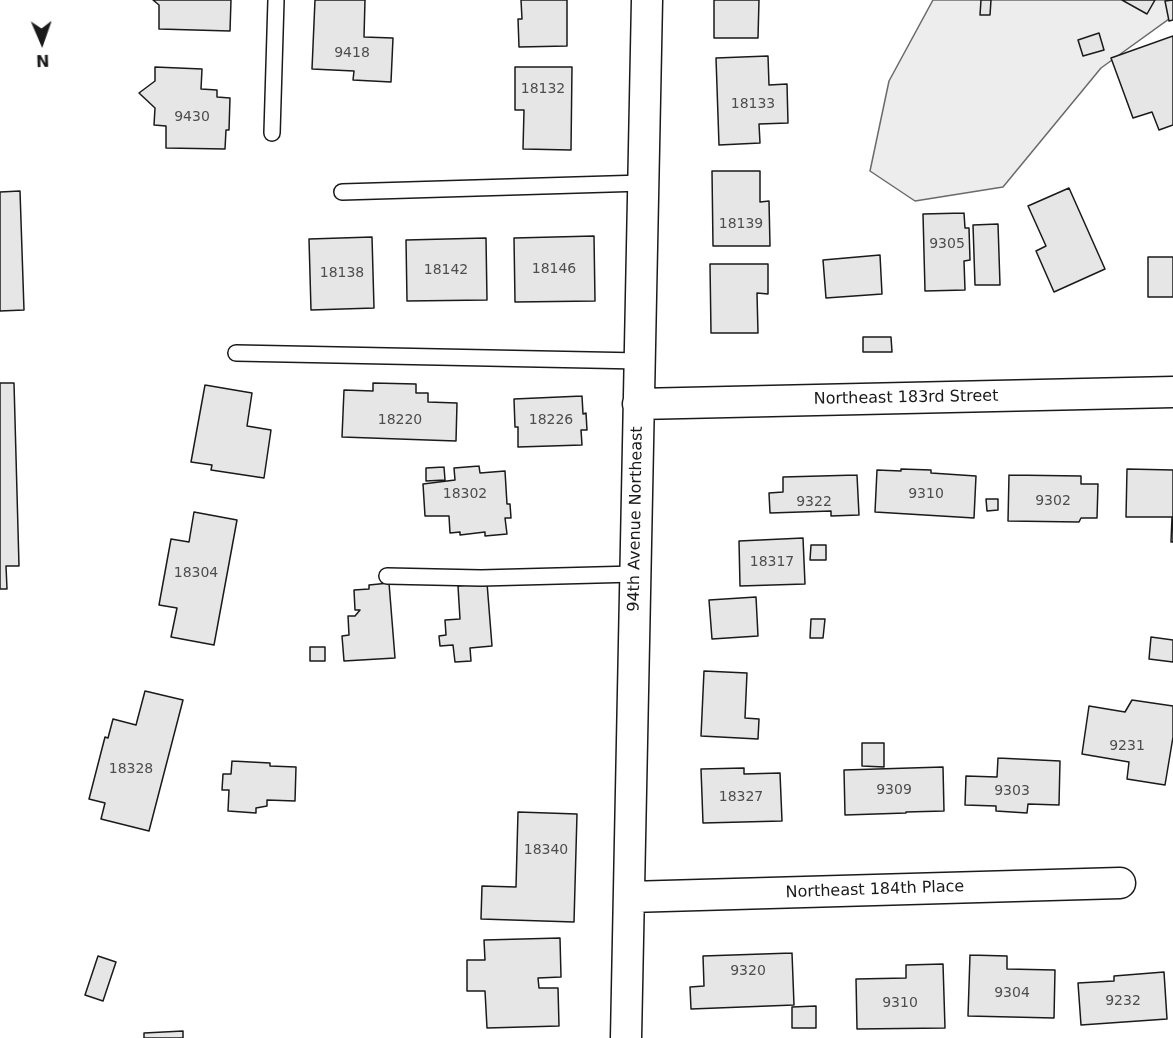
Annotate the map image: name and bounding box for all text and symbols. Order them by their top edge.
north arrow [12,12,72,72]
house number: 9418 [334,45,370,61]
text: N [36,51,50,70]
house number: 18132 [521,81,565,97]
house number: 18133 [731,96,775,112]
house number: 9430 [174,109,210,125]
house number: 18139 [719,216,763,232]
house number: 9305 [929,236,965,252]
house number: 18146 [532,261,576,277]
house number: 18142 [424,262,468,278]
house number: 18138 [320,265,364,281]
street label: Northeast 183rd Street [813,387,999,409]
house number: 18220 [378,412,422,428]
house number: 18226 [529,412,573,428]
street label: 94th Avenue Northeast [625,426,647,612]
house number: 18302 [443,486,487,502]
house number: 9310 [908,486,944,502]
house number: 9302 [1035,493,1071,509]
house number: 9322 [796,494,832,510]
house number: 18317 [750,554,794,570]
house number: 18304 [174,565,218,581]
house number: 9231 [1109,738,1145,754]
house number: 18328 [109,761,153,777]
house number: 9309 [876,782,912,798]
house number: 9303 [994,783,1030,799]
house number: 18327 [719,789,763,805]
house number: 18340 [524,842,568,858]
street label: Northeast 184th Place [785,877,965,903]
house number: 9320 [730,963,766,979]
house number: 9304 [994,985,1030,1001]
house number: 9232 [1105,993,1141,1009]
house number: 9310 [882,995,918,1011]

